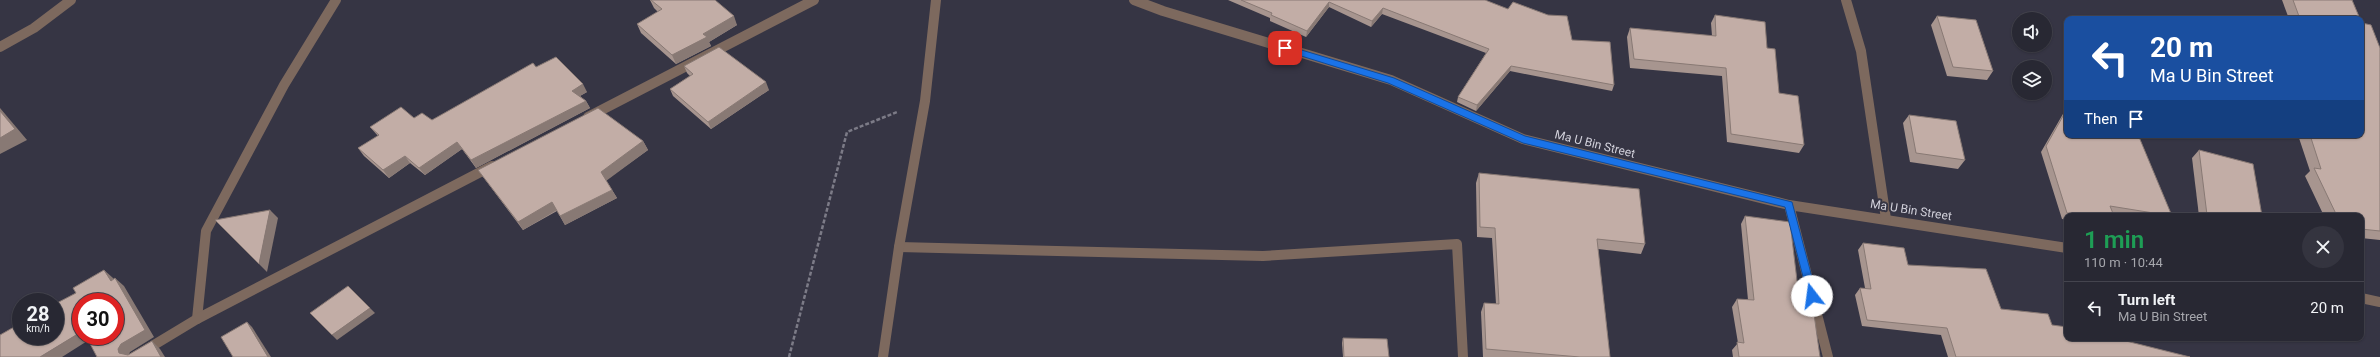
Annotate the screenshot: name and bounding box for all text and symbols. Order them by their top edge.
map controls [2012,12,2052,100]
button: sound [2012,12,2052,52]
pin [1268,31,1302,65]
text: 20 m [2150,31,2213,64]
icon: left [2084,32,2136,84]
icon: arrive [1274,37,1296,59]
button: layers [2012,60,2052,100]
text: Ma U Bin Street [2150,65,2274,86]
icon: arrive [2125,108,2147,130]
text: Then [2084,110,2117,128]
street label: Ma U Bin Street [1553,127,1637,161]
street label: Ma U Bin Street [1869,197,1953,223]
text: 1 min [2084,226,2144,254]
button: close [2302,226,2344,268]
text: 110 m · 10:44 [2084,255,2163,270]
position arrow [1791,275,1833,317]
text: Turn left [2118,291,2175,309]
speed limit sign: 30 [72,293,124,345]
icon: left [2084,297,2106,319]
text: 20 m [2310,299,2344,317]
text: 28 [27,302,49,326]
text: Ma U Bin Street [2118,309,2207,324]
text: km/h [26,323,50,334]

